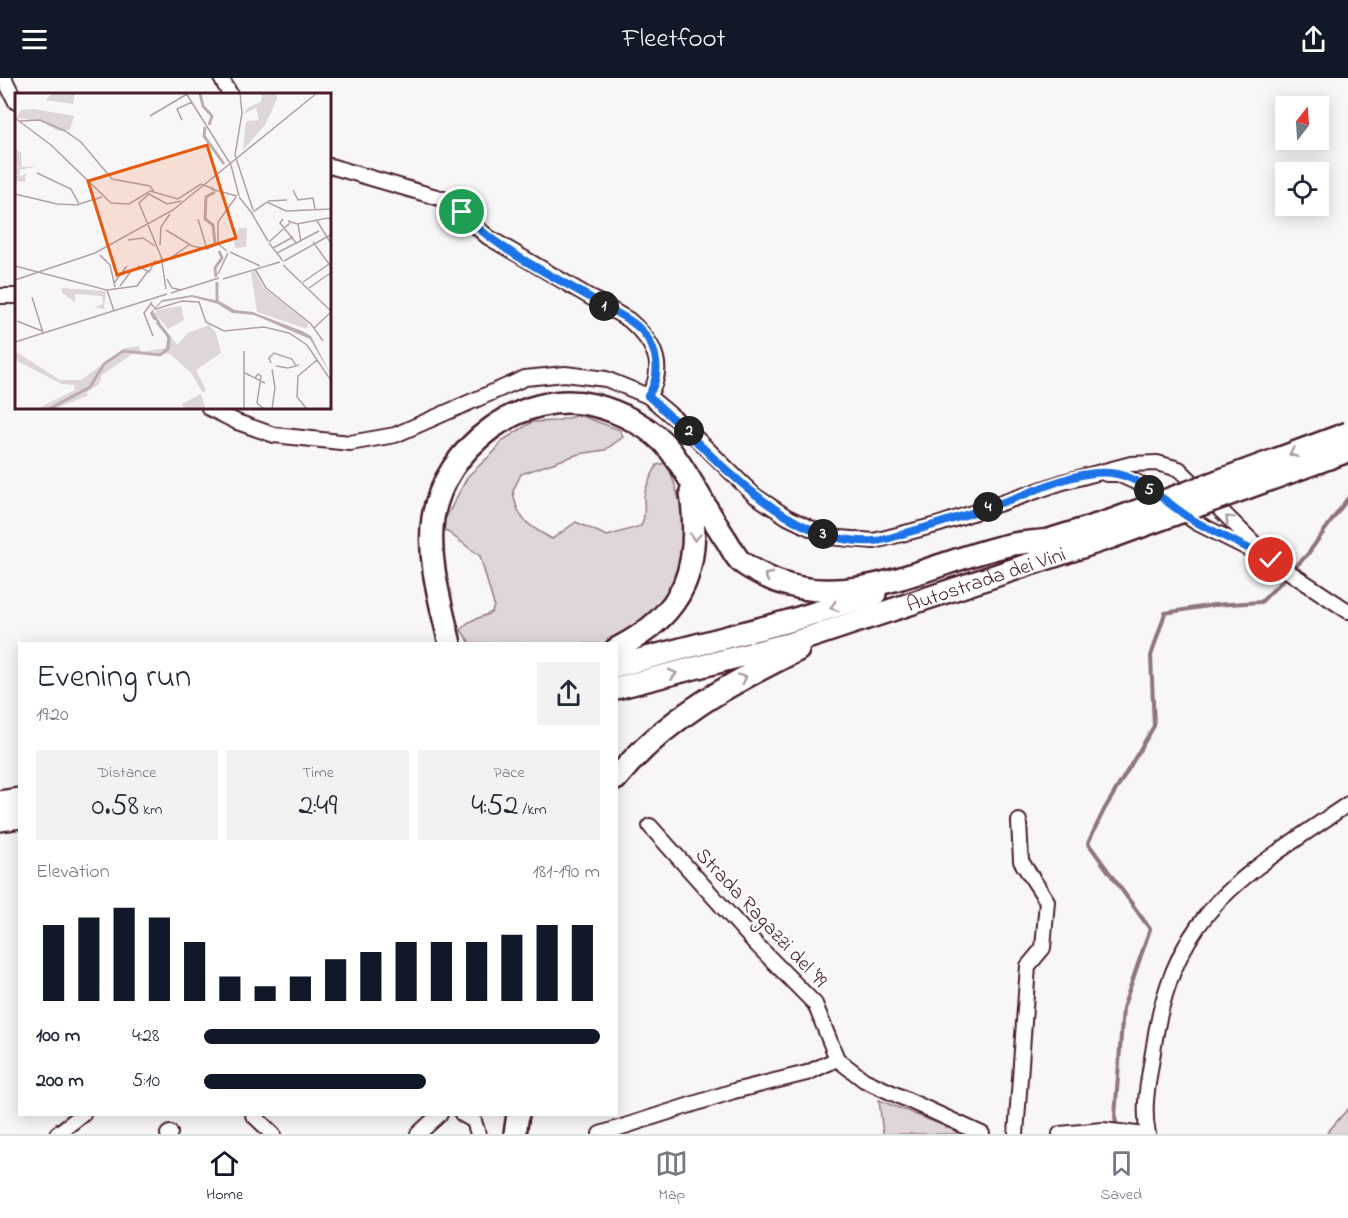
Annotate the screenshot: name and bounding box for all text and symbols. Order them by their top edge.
text: Fleetfoot [622,20,726,59]
icon: menu [18,23,51,56]
icon: share [1297,23,1330,56]
inset map [15,93,332,410]
north arrow [1275,96,1329,150]
map controls [1275,96,1329,216]
button: locate [1275,162,1329,216]
pin [436,186,487,237]
icon: arrive [445,195,478,228]
pin: 1 [589,291,619,321]
text: 1 [601,294,607,318]
pin: 2 [674,416,704,446]
text: 2 [685,419,693,443]
one-way arrow [1288,446,1299,458]
pin: 5 [1134,475,1164,505]
text: 5 [1144,478,1154,502]
pin: 4 [973,492,1003,522]
text: 4 [985,495,991,519]
one-way arrow [1226,515,1236,526]
pin: 3 [808,519,838,549]
text: 3 [820,522,826,546]
one-way arrow [689,533,702,542]
pin [1245,534,1296,585]
street label: Autostrada dei Vini [903,540,1070,621]
icon: check [1254,543,1287,576]
one-way arrow [764,572,775,584]
one-way arrow [829,600,840,612]
text: Evening run [36,654,191,702]
button: share [537,662,600,725]
one-way arrow [668,668,678,681]
one-way arrow [737,673,748,685]
text: 19:20 [36,701,69,730]
text: Distance [98,761,156,785]
text: Time [302,761,334,785]
text: Pace [493,761,525,785]
text: 0.58 [92,785,139,829]
text: 2:49 [299,785,337,829]
text: 4:52 [471,785,518,829]
text: km [139,798,162,822]
text: /km [518,798,547,822]
street label: Strada Ragazzi del '99 [686,842,834,997]
text: Elevation [36,858,110,887]
text: 181–190 m [532,858,600,887]
text: 100 m [36,1022,80,1051]
text: 4:28 [132,1022,159,1051]
text: 200 m [36,1067,84,1096]
text: 5:10 [132,1067,160,1096]
tab: Home [206,1147,243,1207]
tab: Map [655,1147,688,1207]
tab: Saved [1100,1147,1142,1207]

